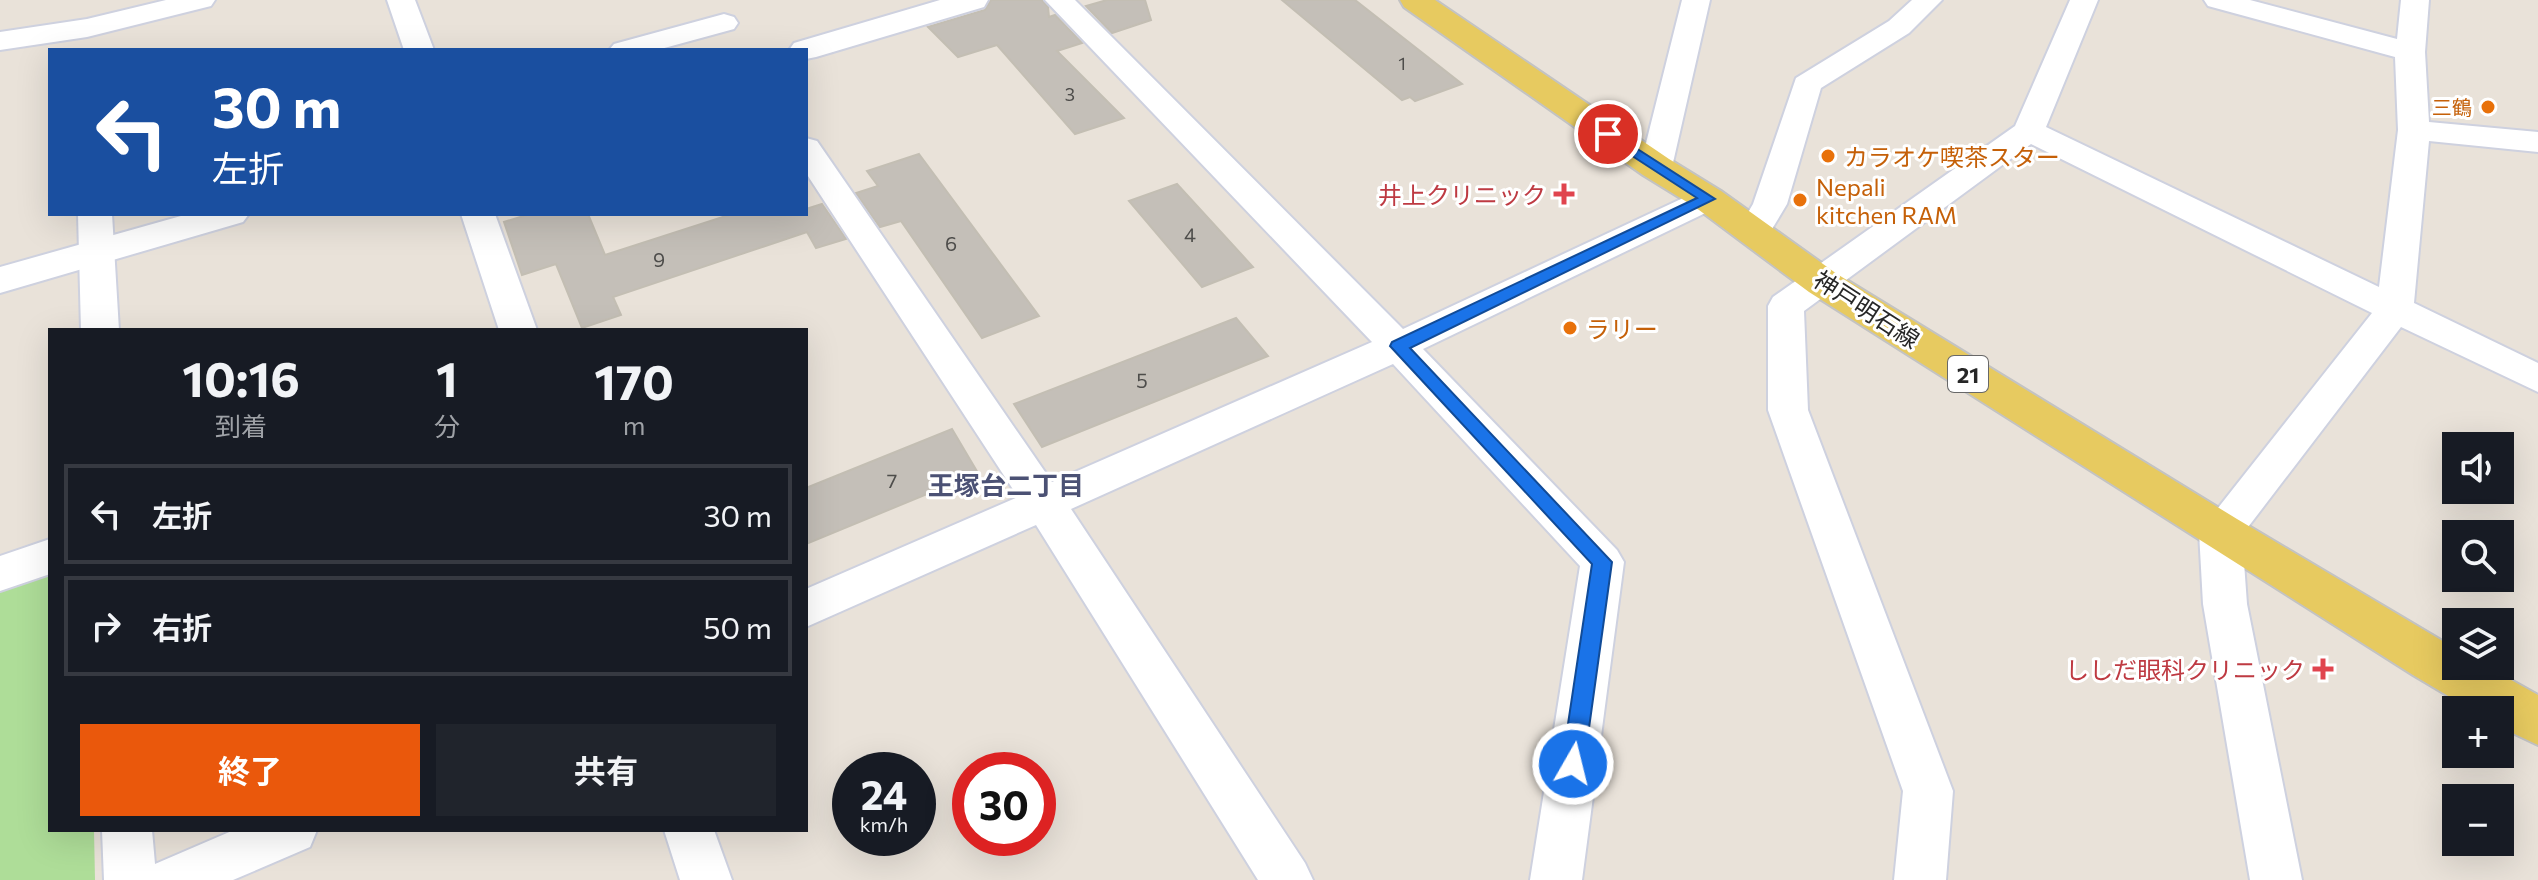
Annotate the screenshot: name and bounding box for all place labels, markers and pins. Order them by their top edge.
place label: 三鶴 [2432,95,2472,119]
marker: 三鶴 [2479,98,2497,116]
pin [1574,100,1642,168]
place label: カラオケ喫茶スター [1844,142,2060,171]
marker: カラオケ喫茶スター [1819,147,1837,165]
place label: Nepali kitchen RAM [1816,172,1957,229]
place label: 井上クリニック [1378,180,1546,209]
marker: 井上クリニック [1553,183,1575,205]
marker: Nepali kitchen RAM [1791,191,1809,209]
place label: ラリー [1586,314,1658,343]
marker: ラリー [1561,319,1579,337]
place label: ししだ眼科クリニック [2065,655,2305,684]
marker: ししだ眼科クリニック [2312,658,2334,680]

